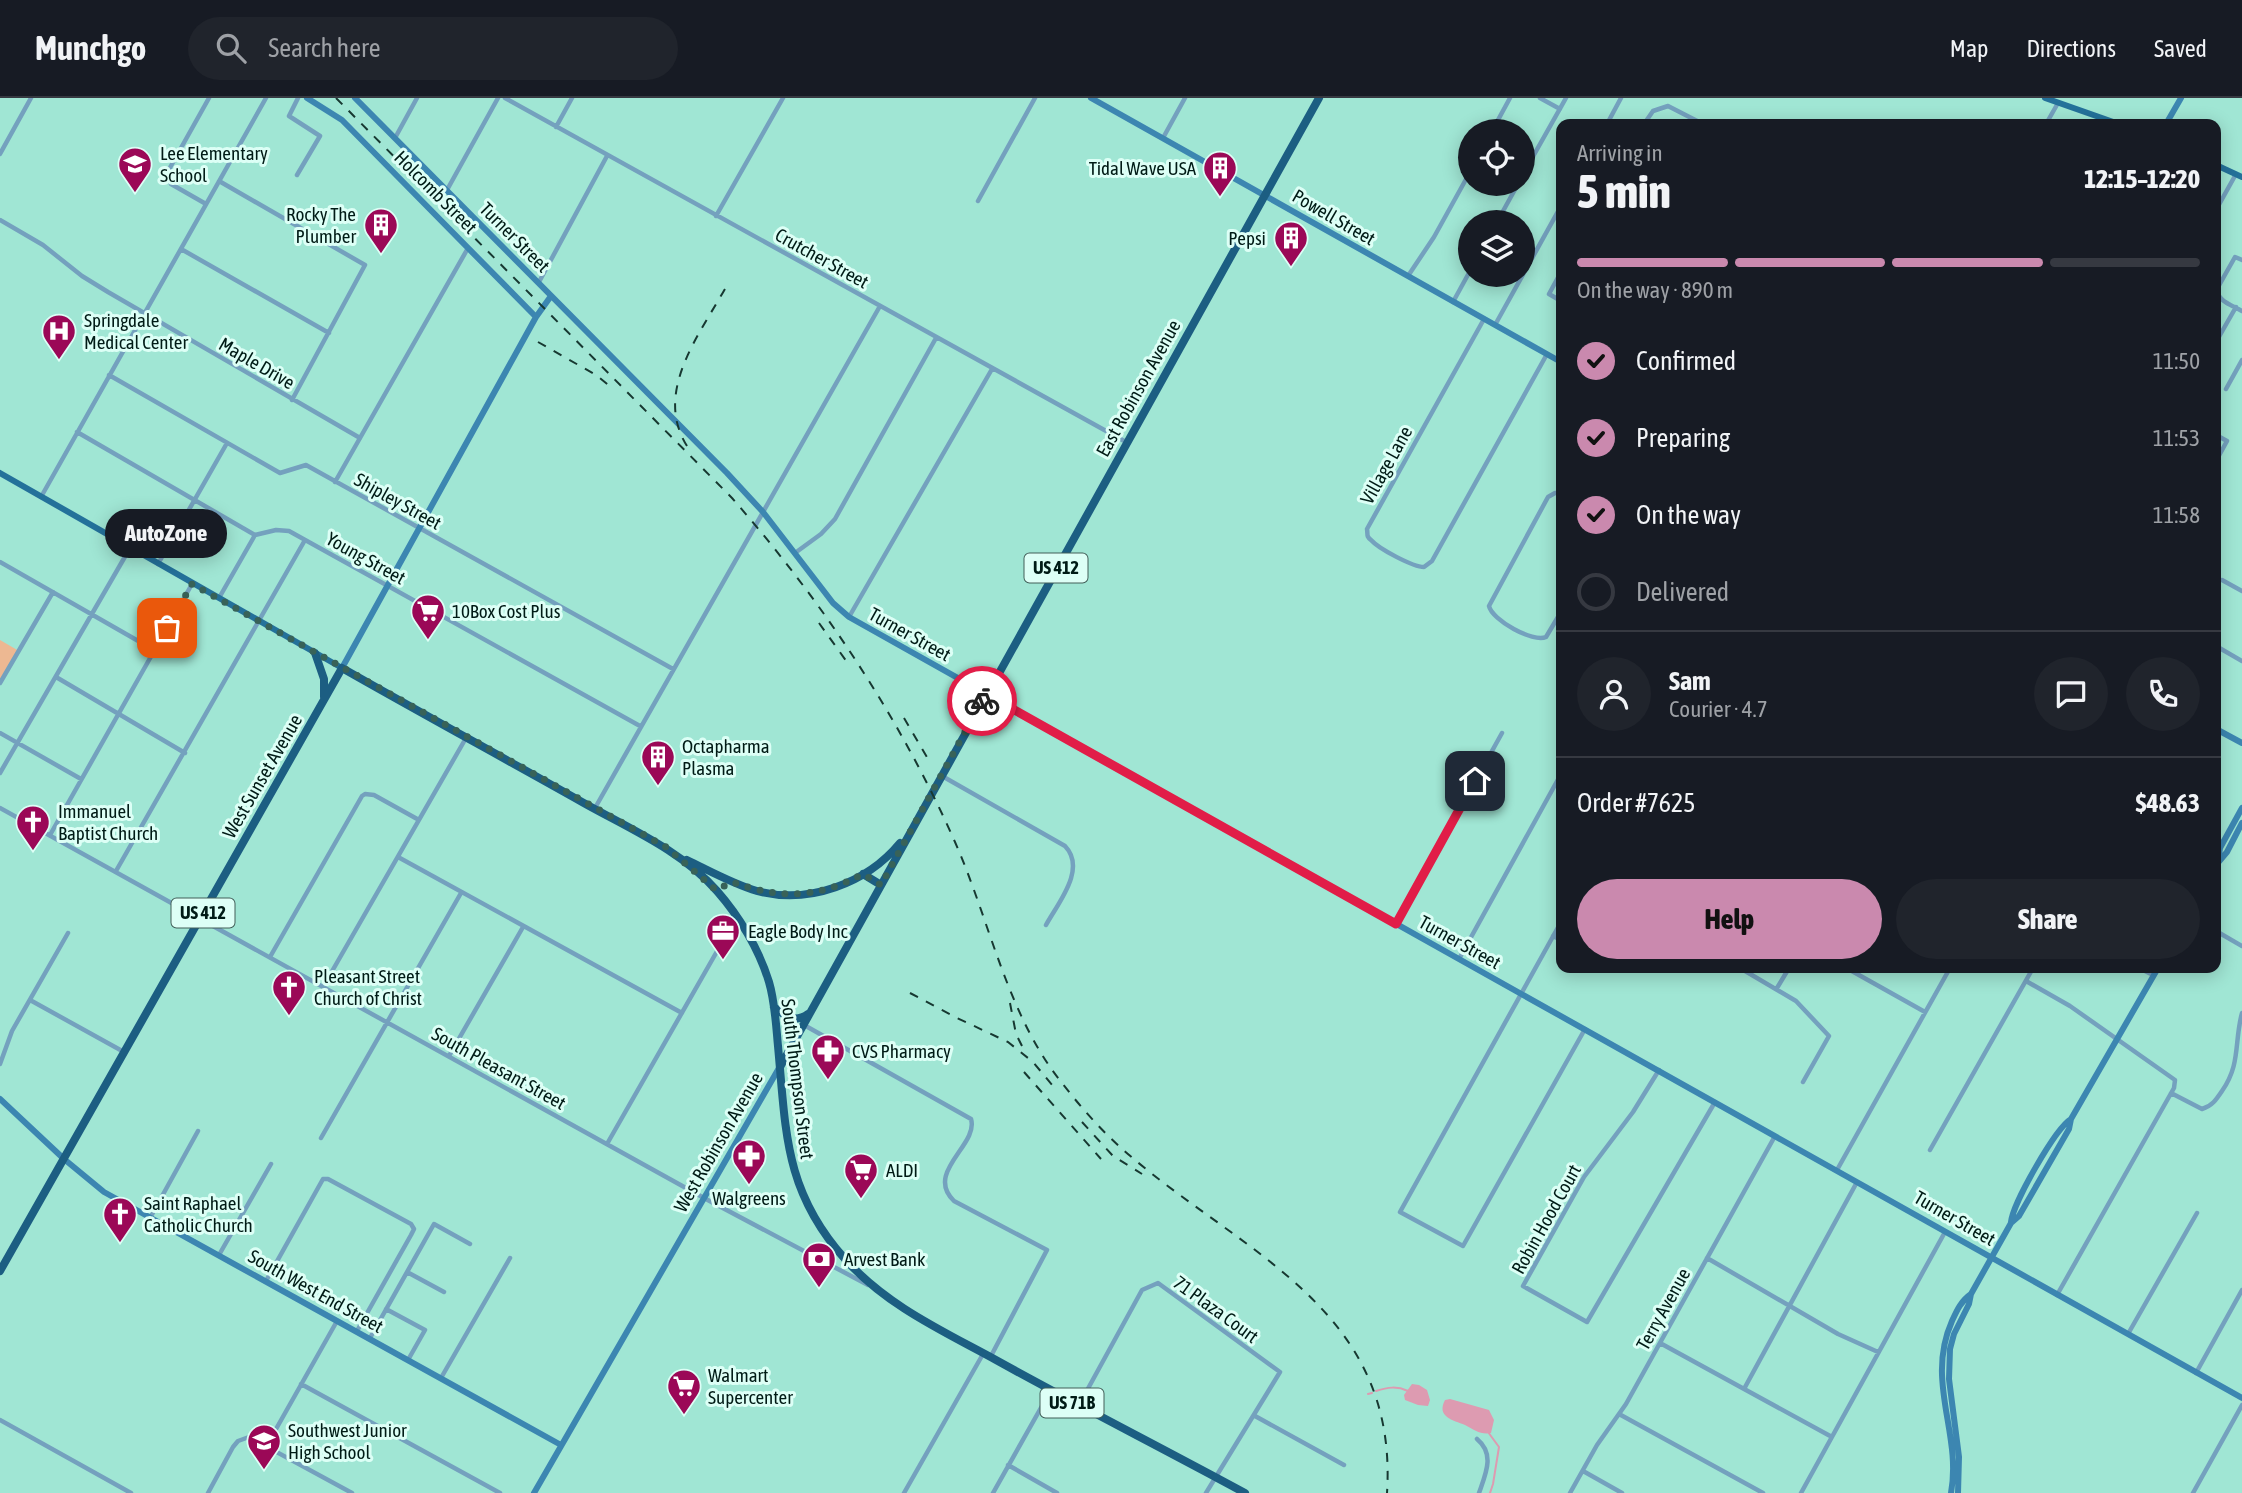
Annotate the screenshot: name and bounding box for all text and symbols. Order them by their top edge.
search box [188,17,678,80]
text: Munchgo [35,29,146,67]
icon: search [212,29,250,67]
text: Search here [268,33,380,63]
text: Map [1950,35,1988,62]
text: Directions [2026,35,2116,62]
text: Saved [2154,35,2207,62]
map controls [1458,119,1535,287]
button: locate [1458,119,1535,196]
text: Arriving in [1577,140,1663,166]
place label: Lee Elementary School [160,142,268,186]
school or university icon: Lee Elementary School [116,145,154,194]
street label: Holcomb Street [390,146,482,238]
building icon: Tidal Wave USA [1201,149,1239,198]
place label: Tidal Wave USA [1089,157,1197,179]
text: 12:15–12:20 [2084,164,2200,194]
text: 5 min [1577,165,1671,218]
street label: Powell Street [1289,184,1379,250]
street label: Turner Street [475,197,555,277]
place label: Rocky The Plumber [286,203,356,247]
building icon: Rocky The Plumber [362,206,400,255]
button: layers [1458,210,1535,287]
building icon: Pepsi [1272,219,1310,268]
street label: Crutcher Street [771,223,873,293]
place label: Pepsi [1228,227,1266,249]
text: On the way · 890 m [1577,277,1733,303]
place label: Springdale Medical Center [84,309,188,353]
hospital icon: Springdale Medical Center [40,312,78,361]
street label: East Robinson Avenue [1091,316,1185,460]
street label: Maple Drive [215,333,299,393]
icon: check [1577,342,1615,380]
text: Confirmed [1636,346,1736,376]
text: 11:50 [2153,348,2200,374]
icon: check [1577,419,1615,457]
street label: Village Lane [1356,422,1416,508]
text: Preparing [1636,423,1730,453]
text: 11:53 [2153,425,2200,451]
street label: Shipley Street [351,468,445,534]
icon: check [1577,496,1615,534]
text: On the way [1636,500,1741,530]
text: 11:58 [2153,502,2200,528]
callout: AutoZone [106,509,228,558]
text: AutoZone [125,520,207,546]
street label: Young Street [323,527,409,589]
road number: US 412 [1024,554,1088,582]
text: Delivered [1636,577,1729,607]
supermarket icon: 10Box Cost Plus [409,592,447,641]
pin [137,598,197,658]
place label: 10Box Cost Plus [452,600,561,622]
street label: Turner Street [865,603,955,665]
icon: bag [148,609,186,647]
button: person [1577,657,1651,731]
button: chat [2034,657,2108,731]
button: phone [2126,657,2200,731]
courier [947,666,1017,736]
text: Sam [1669,666,1711,696]
icon: bike [963,682,1001,720]
text: Courier · 4.7 [1669,696,1768,722]
street label: West Sunset Avenue [218,710,306,842]
place label: Octapharma Plasma [682,735,770,779]
building icon: Octapharma Plasma [639,738,677,787]
pin [1445,751,1505,811]
icon: home [1456,762,1494,800]
text: Order #7625 [1577,788,1696,818]
text: $48.63 [2136,788,2200,818]
place label: Immanuel Baptist Church [58,800,158,844]
church icon: Immanuel Baptist Church [14,803,52,852]
button: Help [1577,879,1882,959]
button: Share [1896,879,2200,959]
road number: US 412 [172,898,234,928]
street label: Turner Street [1415,911,1505,973]
office icon: Eagle Body Inc [704,912,742,961]
place label: Eagle Body Inc [748,920,849,942]
place label: Pleasant Street Church of Christ [314,965,422,1009]
church icon: Pleasant Street Church of Christ [270,968,308,1017]
street label: South Thompson Street [777,998,819,1160]
street label: South Pleasant Street [428,1022,570,1114]
pharmacy icon: CVS Pharmacy [809,1032,847,1081]
place label: CVS Pharmacy [852,1040,951,1062]
street label: West Robinson Avenue [669,1068,767,1216]
pharmacy icon: Walgreens [730,1137,768,1186]
supermarket icon: ALDI [842,1151,880,1200]
place label: ALDI [886,1159,918,1181]
street label: Robin Hood Court [1507,1160,1585,1278]
street label: Turner Street [1911,1186,1999,1250]
place label: Walgreens [712,1187,786,1209]
place label: Saint Raphael Catholic Church [144,1192,253,1236]
church icon: Saint Raphael Catholic Church [101,1195,139,1244]
bank icon: Arvest Bank [800,1240,838,1289]
street label: South West End Street [245,1245,387,1337]
place label: Arvest Bank [844,1248,926,1270]
street label: Terry Avenue [1632,1264,1694,1354]
street label: 71 Plaza Court [1169,1271,1263,1347]
place label: Walmart Supercenter [708,1364,793,1408]
supermarket icon: Walmart Supercenter [665,1367,703,1416]
road number: US 71B [1040,1388,1104,1418]
place label: Southwest Junior High School [288,1419,407,1463]
school or university icon: Southwest Junior High School [245,1422,283,1471]

